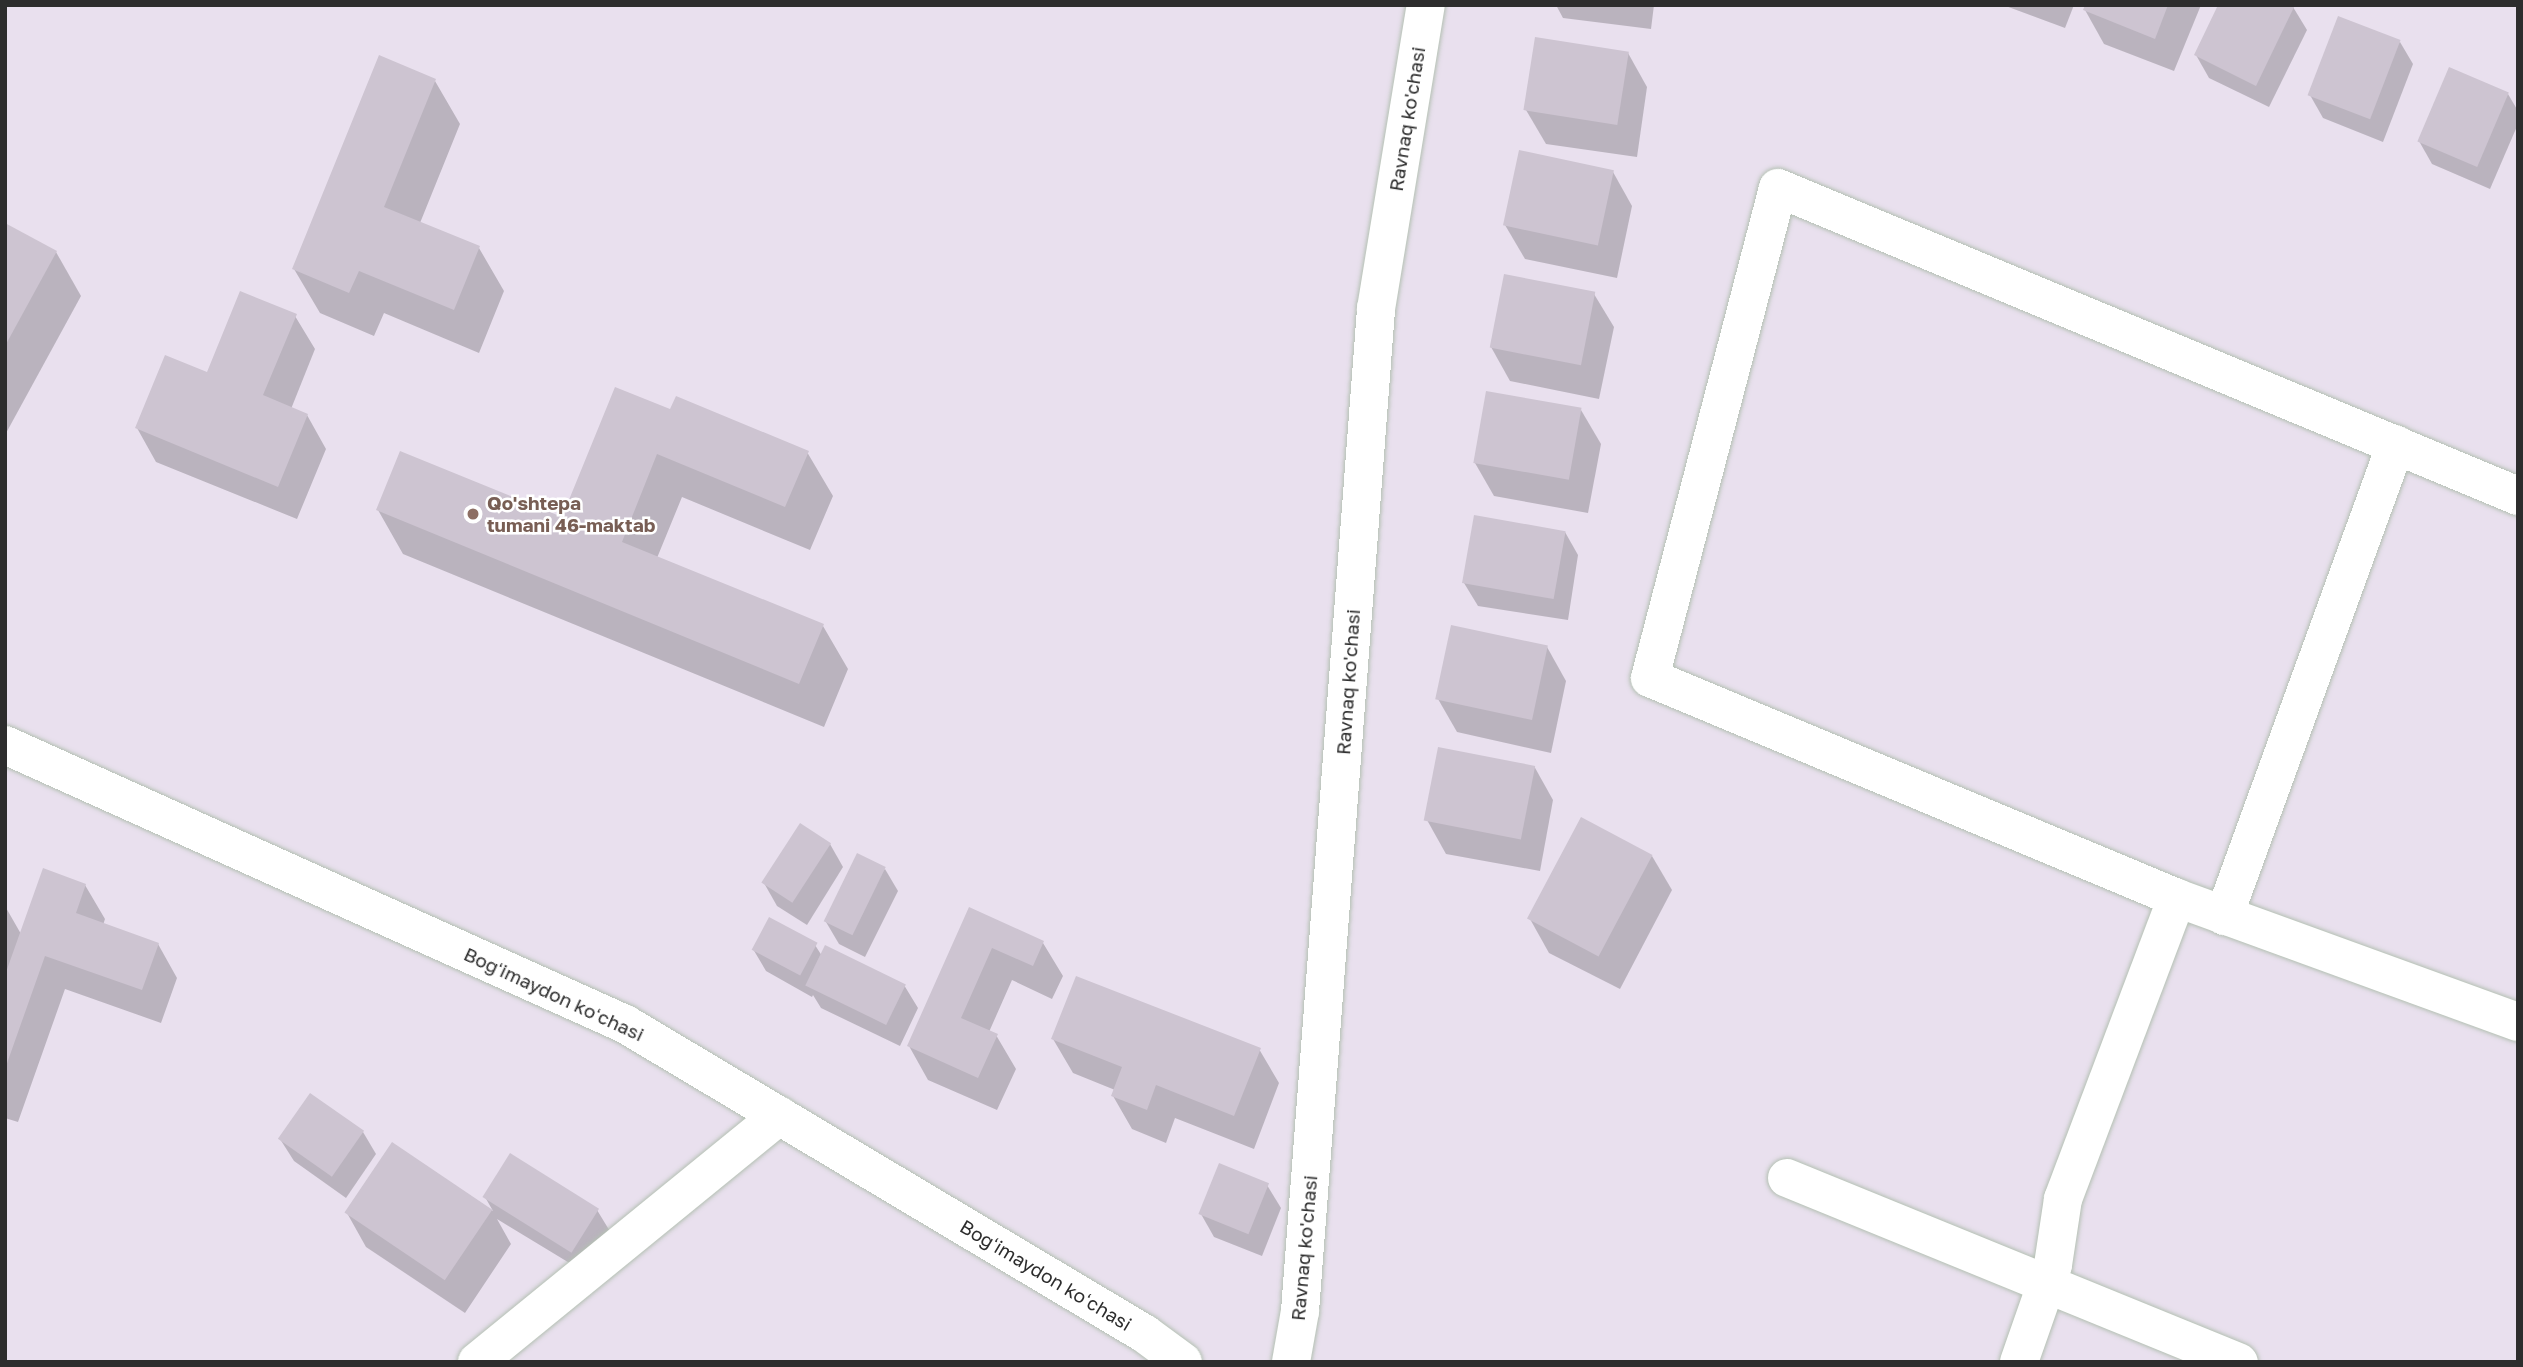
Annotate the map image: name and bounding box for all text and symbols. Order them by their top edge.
street label: Ravnaq ko'chasi [1384,45,1430,193]
place label: Qo'shtepa tumani 46-maktab [487,492,655,536]
marker: Qo'shtepa tumani 46-maktab [465,506,481,522]
street label: Ravnaq ko'chasi [1332,608,1364,756]
street label: Bogʻimaydon koʻchasi [460,942,648,1046]
street label: Ravnaq ko'chasi [1286,1174,1322,1322]
street label: Bogʻimaydon koʻchasi [956,1215,1136,1335]

